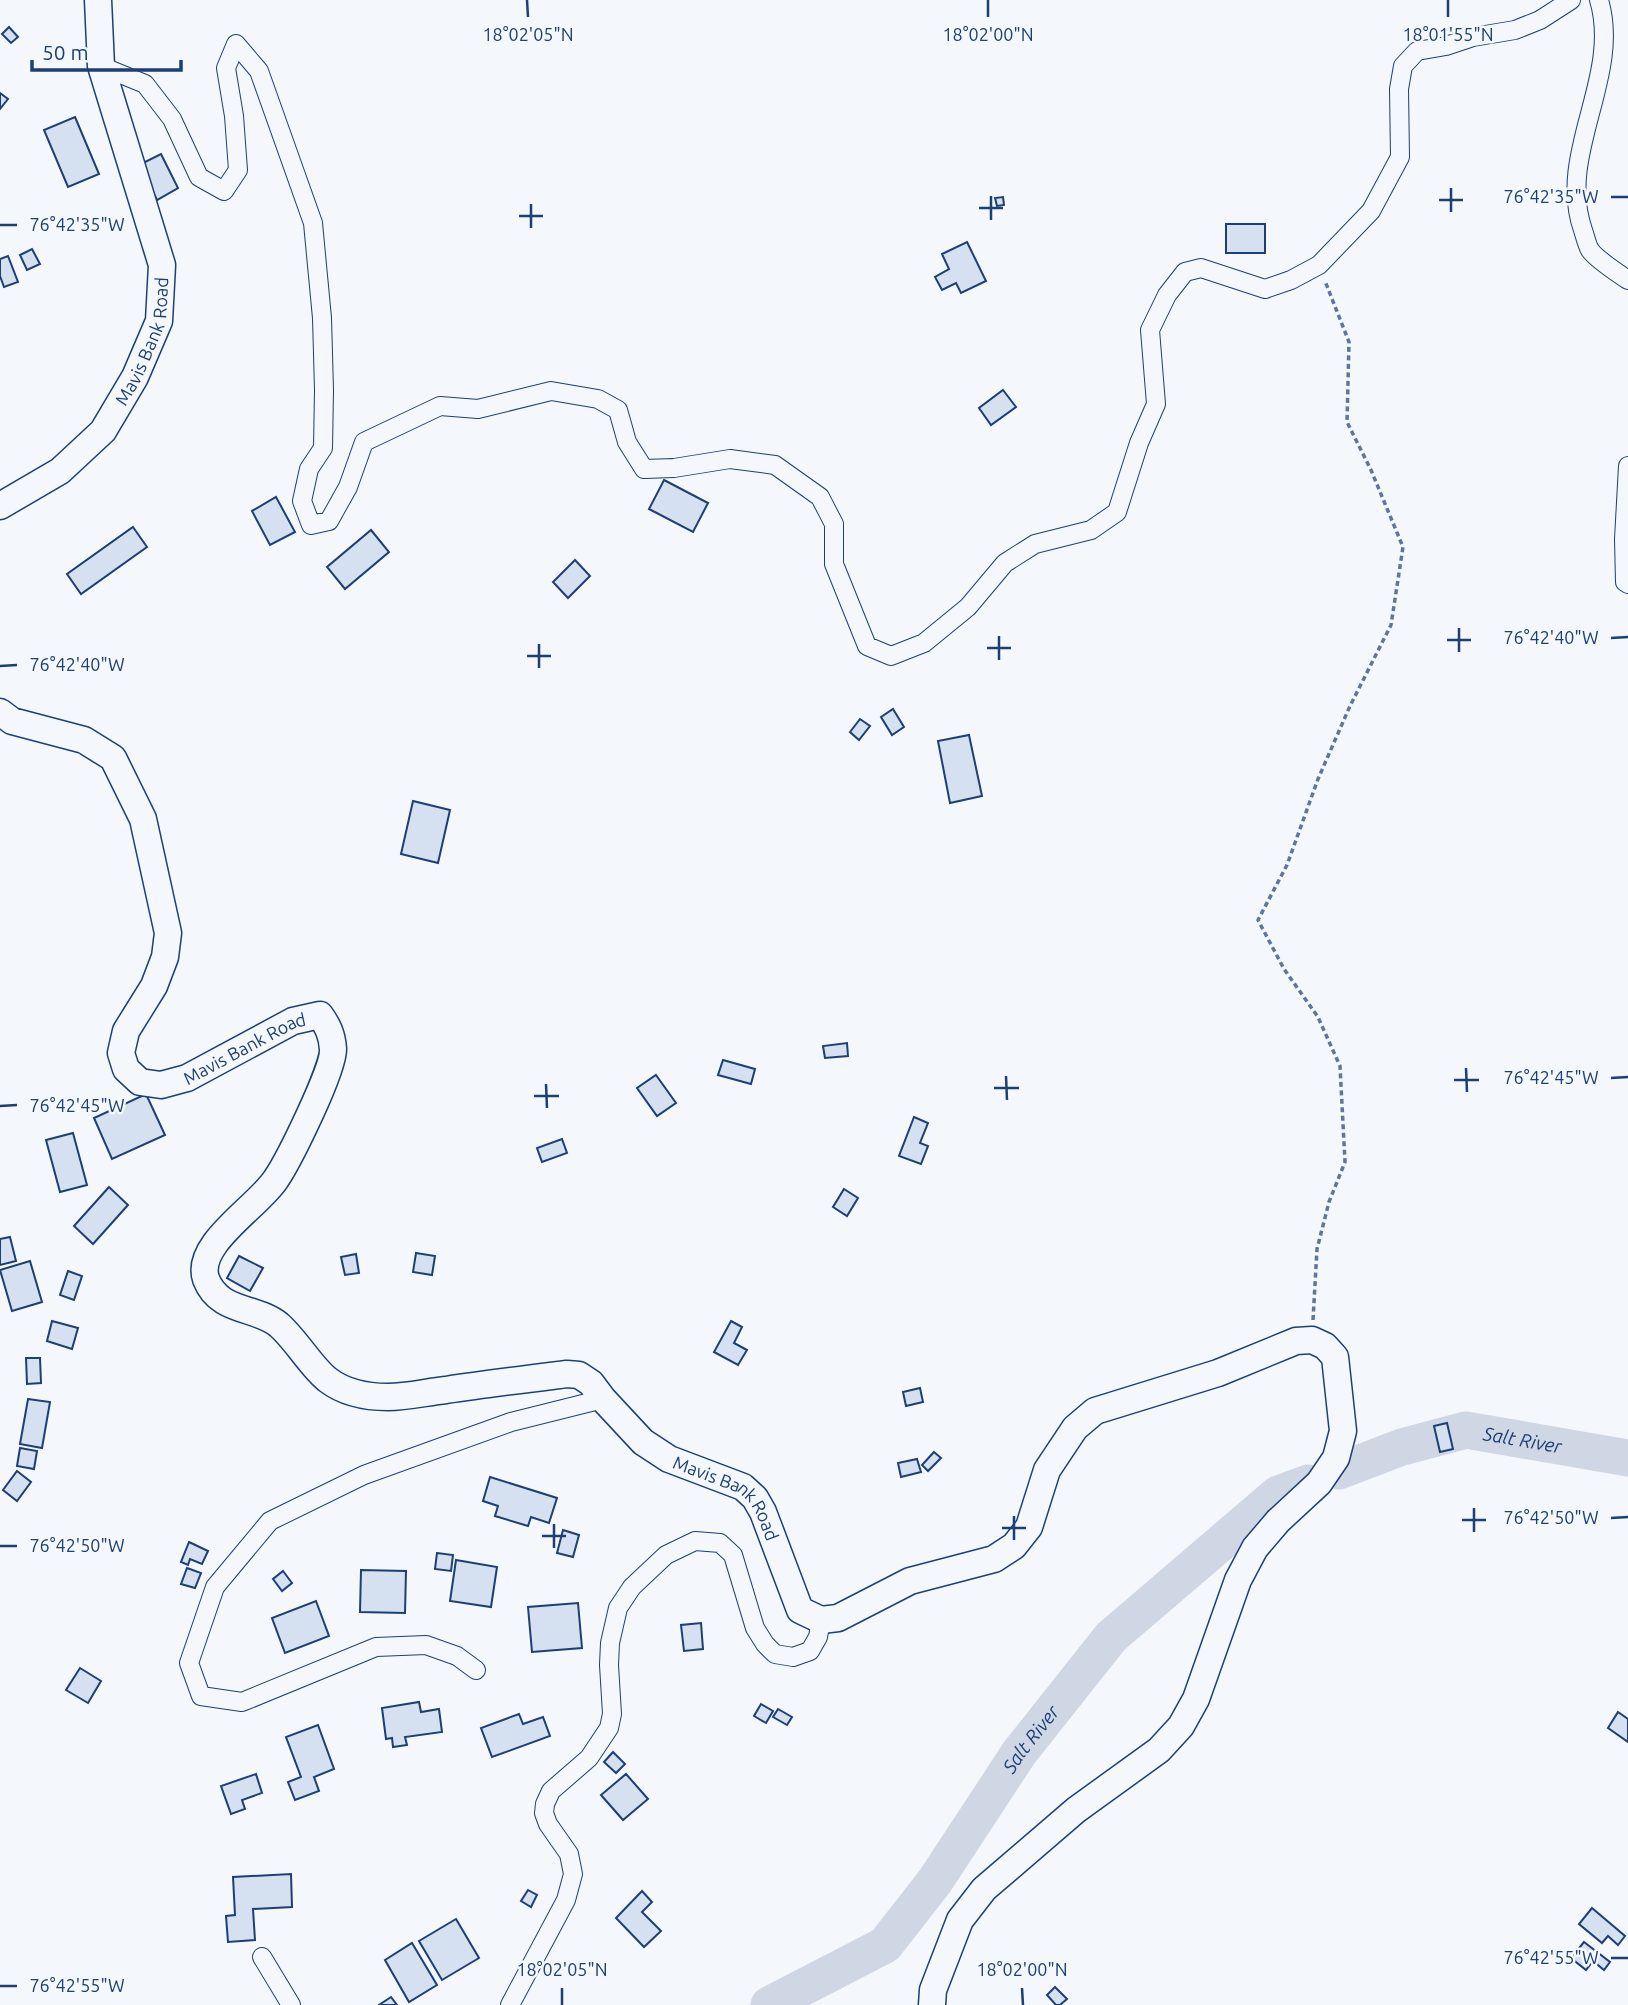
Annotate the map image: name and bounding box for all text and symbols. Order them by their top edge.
text: 18°02'05"N [482,24,574,44]
text: 18°02'00"N [942,24,1034,44]
text: 18°01'55"N [1402,24,1494,44]
scale bar [32,28,180,72]
text: 50 m [42,40,89,64]
text: 76°42'35"W [1503,186,1599,206]
text: 76°42'35"W [29,214,125,234]
street label: Mavis Bank Road [111,277,171,409]
text: 76°42'40"W [1503,627,1599,647]
text: 76°42'40"W [29,654,125,674]
street label: Mavis Bank Road [180,1009,307,1088]
text: 76°42'45"W [1503,1067,1599,1087]
text: 76°42'45"W [29,1095,125,1115]
water label: Salt River [1481,1422,1564,1457]
street label: Mavis Bank Road [671,1452,783,1543]
text: 76°42'50"W [1503,1507,1599,1527]
text: 76°42'50"W [29,1535,125,1555]
water label: Salt River [997,1700,1064,1778]
text: 76°42'55"W [1503,1947,1599,1967]
text: 18°02'05"N [516,1959,608,1979]
text: 18°02'00"N [976,1959,1068,1979]
text: 76°42'55"W [29,1975,125,1995]

